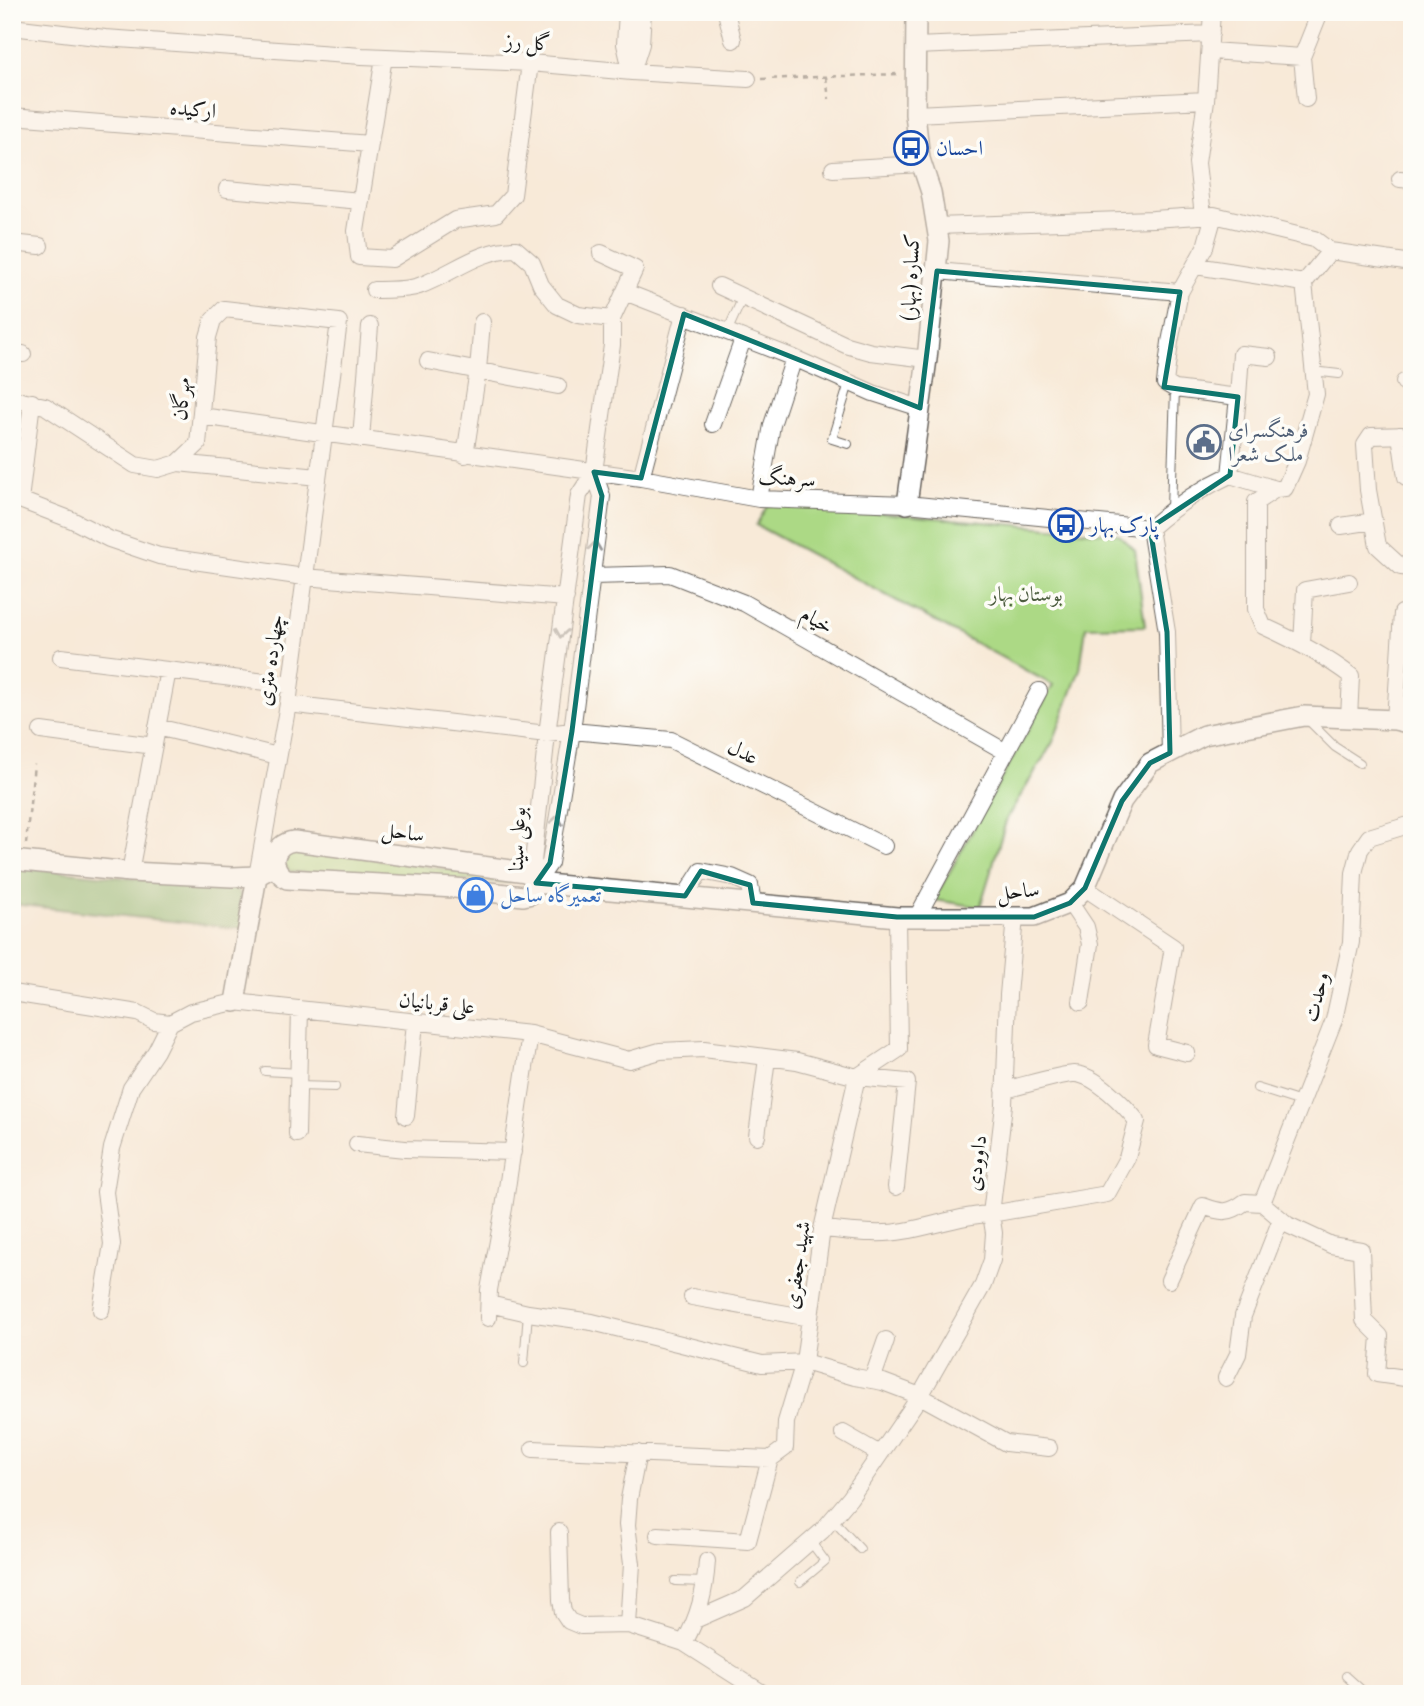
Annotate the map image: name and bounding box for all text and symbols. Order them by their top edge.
street label: گل رز [502,27,552,60]
street label: ارکیده [168,94,217,127]
bus stop icon: احسان [892,129,930,167]
place label: احسان [936,135,983,164]
street label: کساره (بهار) [895,233,928,322]
street label: مهرگان [166,376,199,422]
place label: فرهنگسرای ملک شعرا [1228,417,1309,470]
public building icon: فرهنگسرای ملک شعرا [1185,423,1223,461]
street label: سرهنگ [758,464,816,495]
bus stop icon: پارک بهار [1047,506,1085,544]
place label: پارک بهار [1088,512,1159,541]
one-way arrow [588,540,603,552]
park label: بوستان بهار [987,581,1063,610]
street label: خیام [794,600,838,644]
street label: چهارده متری [251,612,292,708]
one-way arrow [554,627,569,639]
street label: عدل [722,734,763,773]
street label: بوعلی سینا [503,806,534,872]
one-way arrow [549,814,564,826]
street label: ساحل [379,816,426,851]
shop icon: تعمیرگاه ساحل [457,876,495,914]
street label: ساحل [995,876,1041,909]
place label: تعمیرگاه ساحل [500,882,602,911]
street label: وحدت [1297,969,1338,1025]
street label: علی قربانیان [397,986,476,1023]
street label: داوودی [960,1133,995,1193]
street label: شهید جعفری [778,1219,819,1311]

